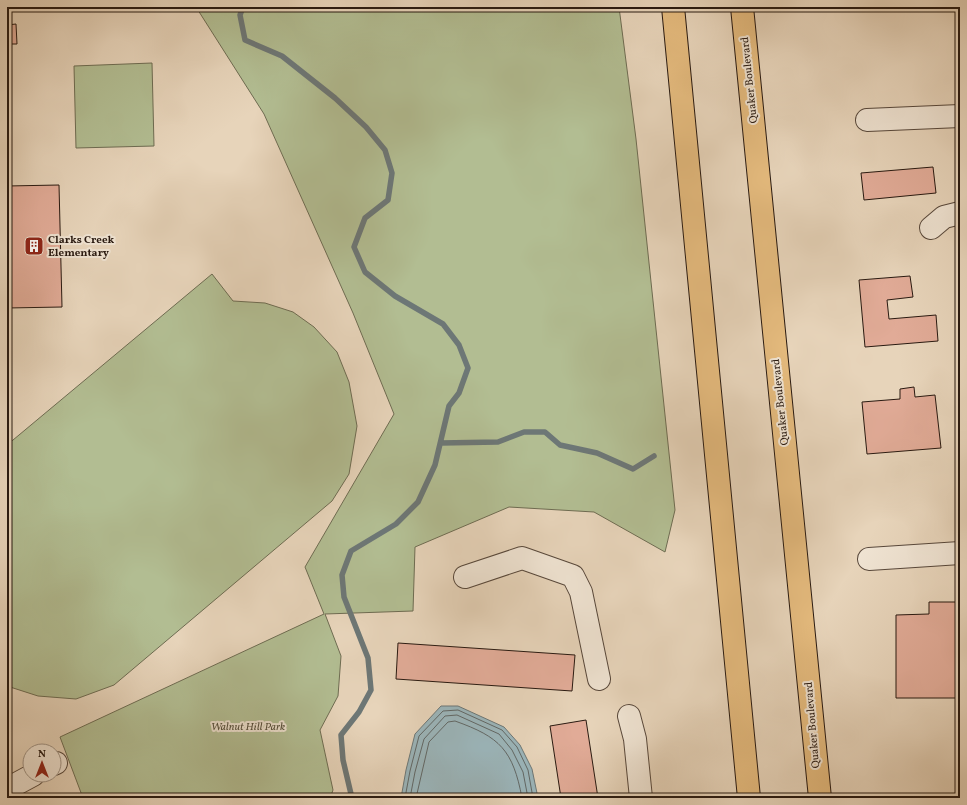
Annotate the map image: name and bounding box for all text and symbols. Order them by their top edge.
street label: Quaker Boulevard [738,36,762,124]
place label: Clarks Creek Elementary [48,233,115,261]
building icon: Clarks Creek Elementary [23,235,45,257]
street label: Quaker Boulevard [769,358,793,446]
street label: Quaker Boulevard [802,681,824,769]
park label: Walnut Hill Park [211,720,285,735]
north arrow [22,743,62,783]
text: N [38,747,46,762]

